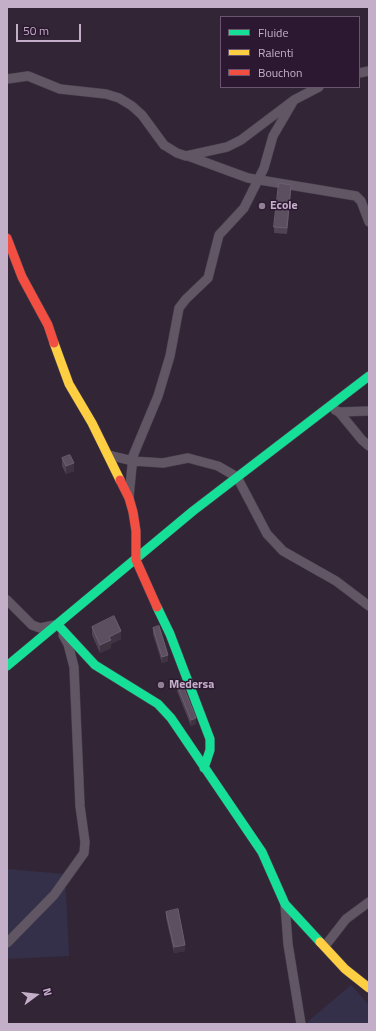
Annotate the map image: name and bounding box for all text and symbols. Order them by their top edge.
scale bar [18,16,83,42]
legend [220,16,360,88]
text: 50 m [23,21,49,40]
text: Fluide [258,23,289,42]
text: Ralenti [258,43,293,62]
text: Bouchon [258,63,303,82]
place label: Ecole [270,199,298,213]
marker: Ecole [257,201,267,211]
place label: Medersa [169,678,214,692]
marker: Medersa [156,680,166,690]
north arrow [16,975,56,1015]
text: N [39,986,56,998]

